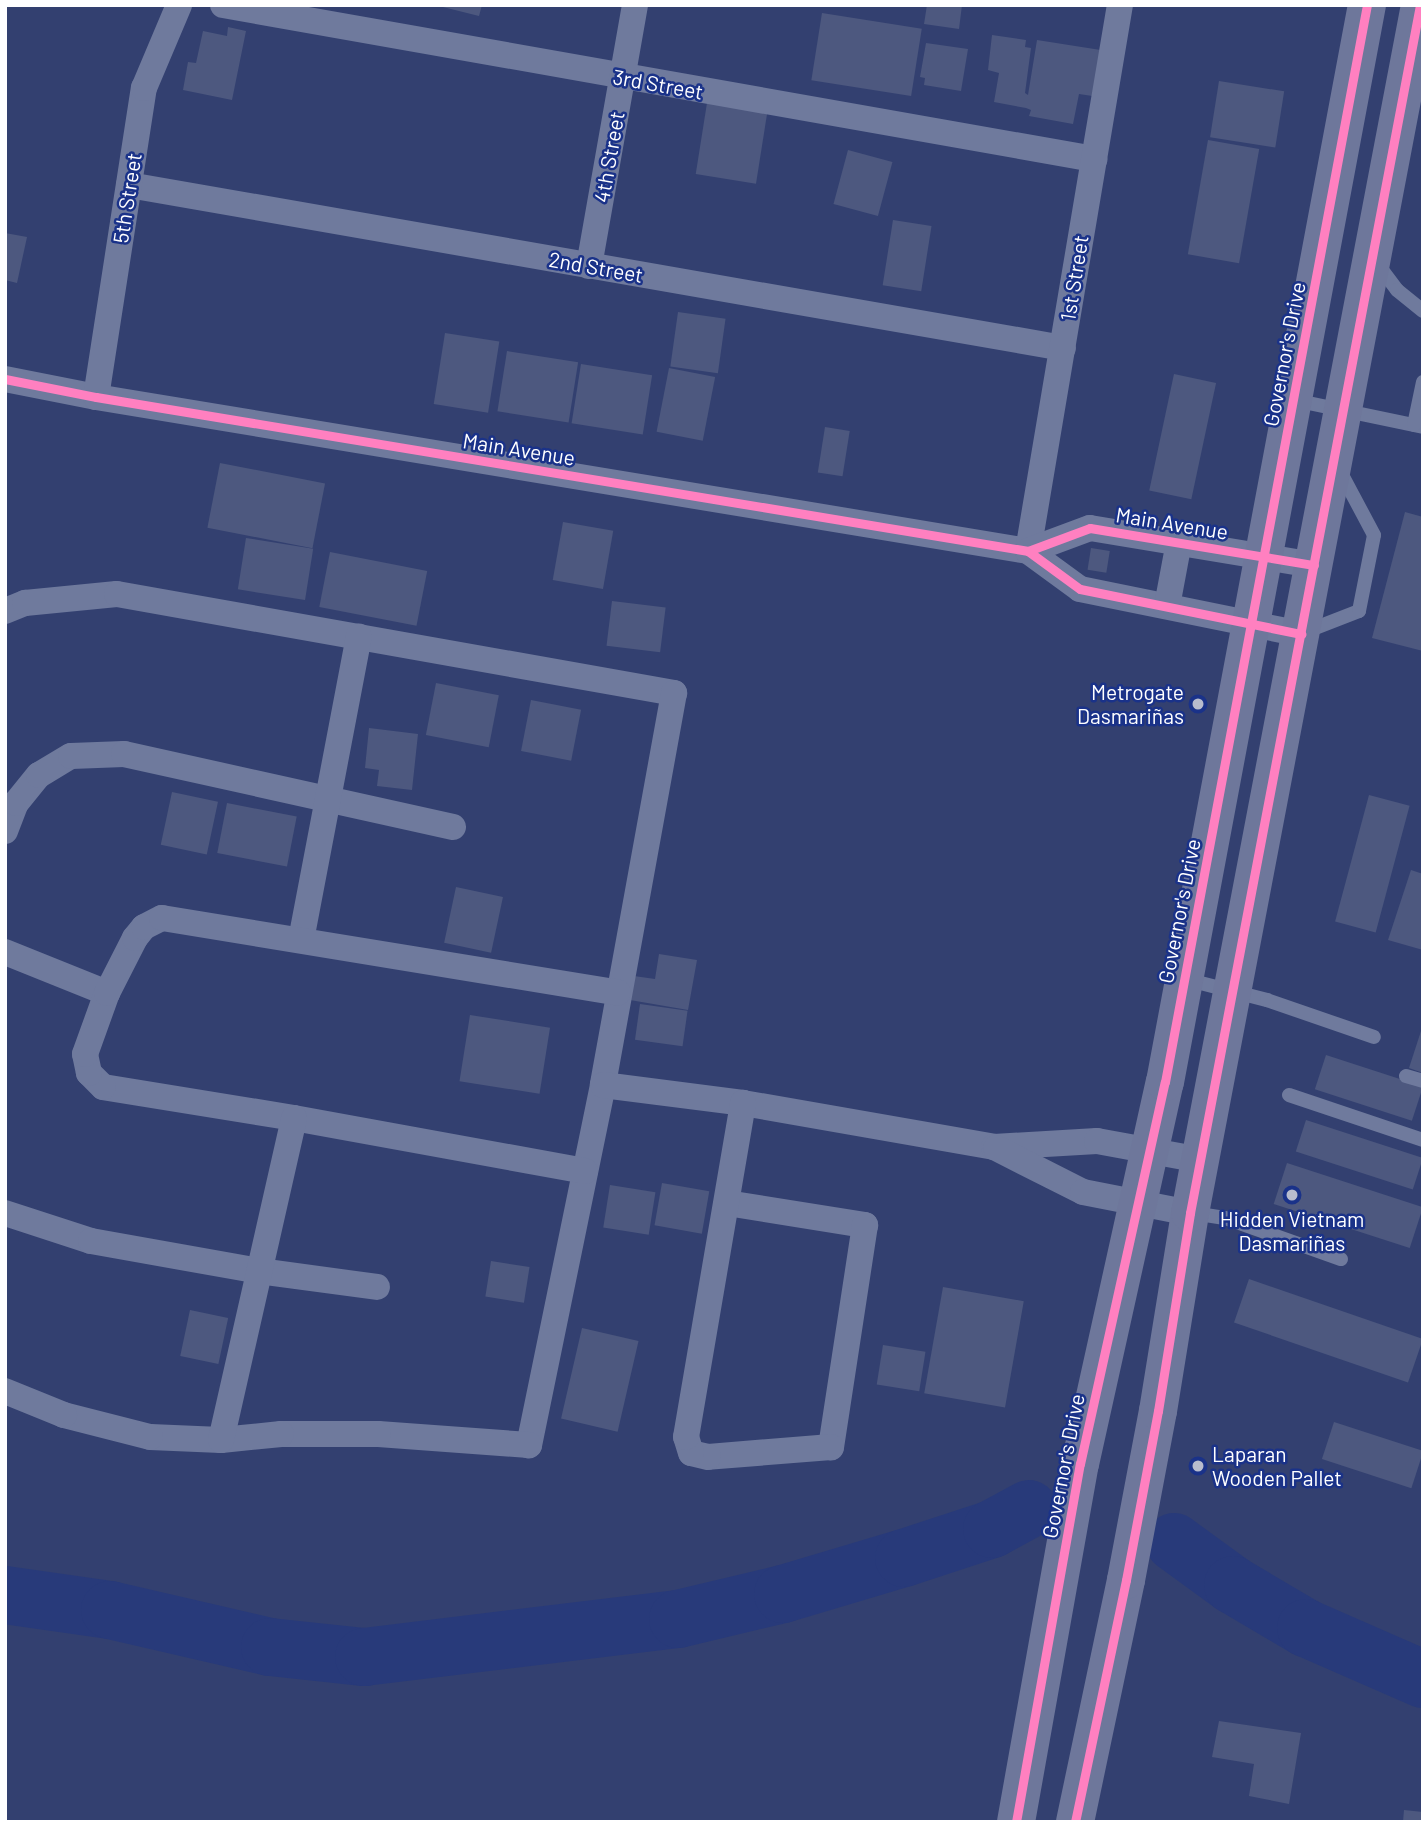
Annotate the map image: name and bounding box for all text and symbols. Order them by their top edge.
street label: 3rd Street [611,64,705,104]
street label: 4th Street [589,109,629,205]
street label: 5th Street [107,151,147,245]
street label: 1st Street [1055,233,1093,323]
street label: 2nd Street [547,246,645,288]
street label: Governor's Drive [1258,280,1310,428]
street label: Main Avenue [461,428,577,470]
street label: Main Avenue [1114,502,1230,544]
place label: Metrogate Dasmariñas [1077,679,1184,729]
marker: Metrogate Dasmariñas [1190,696,1206,712]
street label: Governor's Drive [1153,837,1205,985]
marker: Hidden Vietnam Dasmariñas [1284,1187,1300,1203]
place label: Hidden Vietnam Dasmariñas [1220,1206,1364,1256]
street label: Governor's Drive [1037,1392,1089,1540]
place label: Laparan Wooden Pallet [1212,1441,1342,1491]
marker: Laparan Wooden Pallet [1190,1458,1206,1474]

